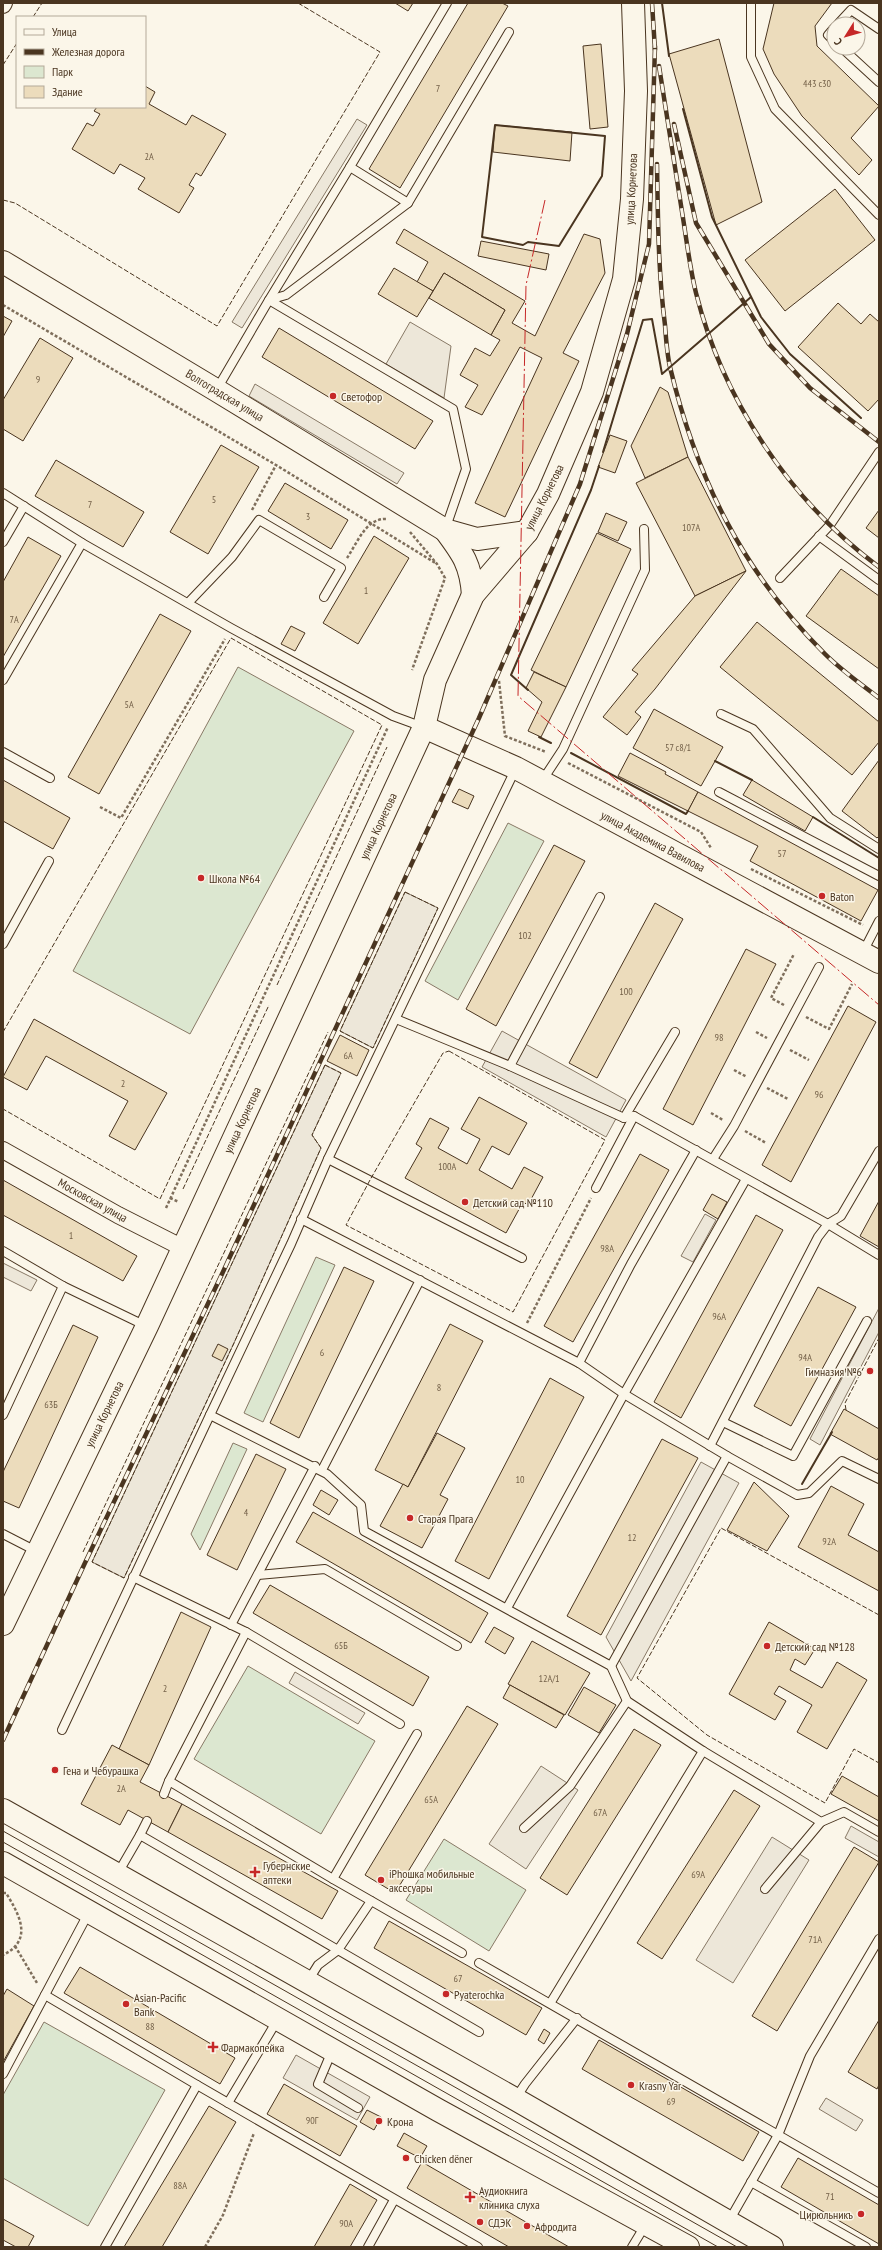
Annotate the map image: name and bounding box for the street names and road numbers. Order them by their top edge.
street label: улица Корнетова [622,153,640,225]
street label: Волгоградская улица [183,366,267,424]
street label: улица Корнетова [521,462,567,532]
street label: улица Корнетова [356,790,400,862]
street label: улица Академика Вавилова [598,807,708,875]
street label: улица Корнетова [220,1084,264,1156]
street label: Московская улица [56,1175,131,1225]
street label: улица Корнетова [82,1378,127,1449]

